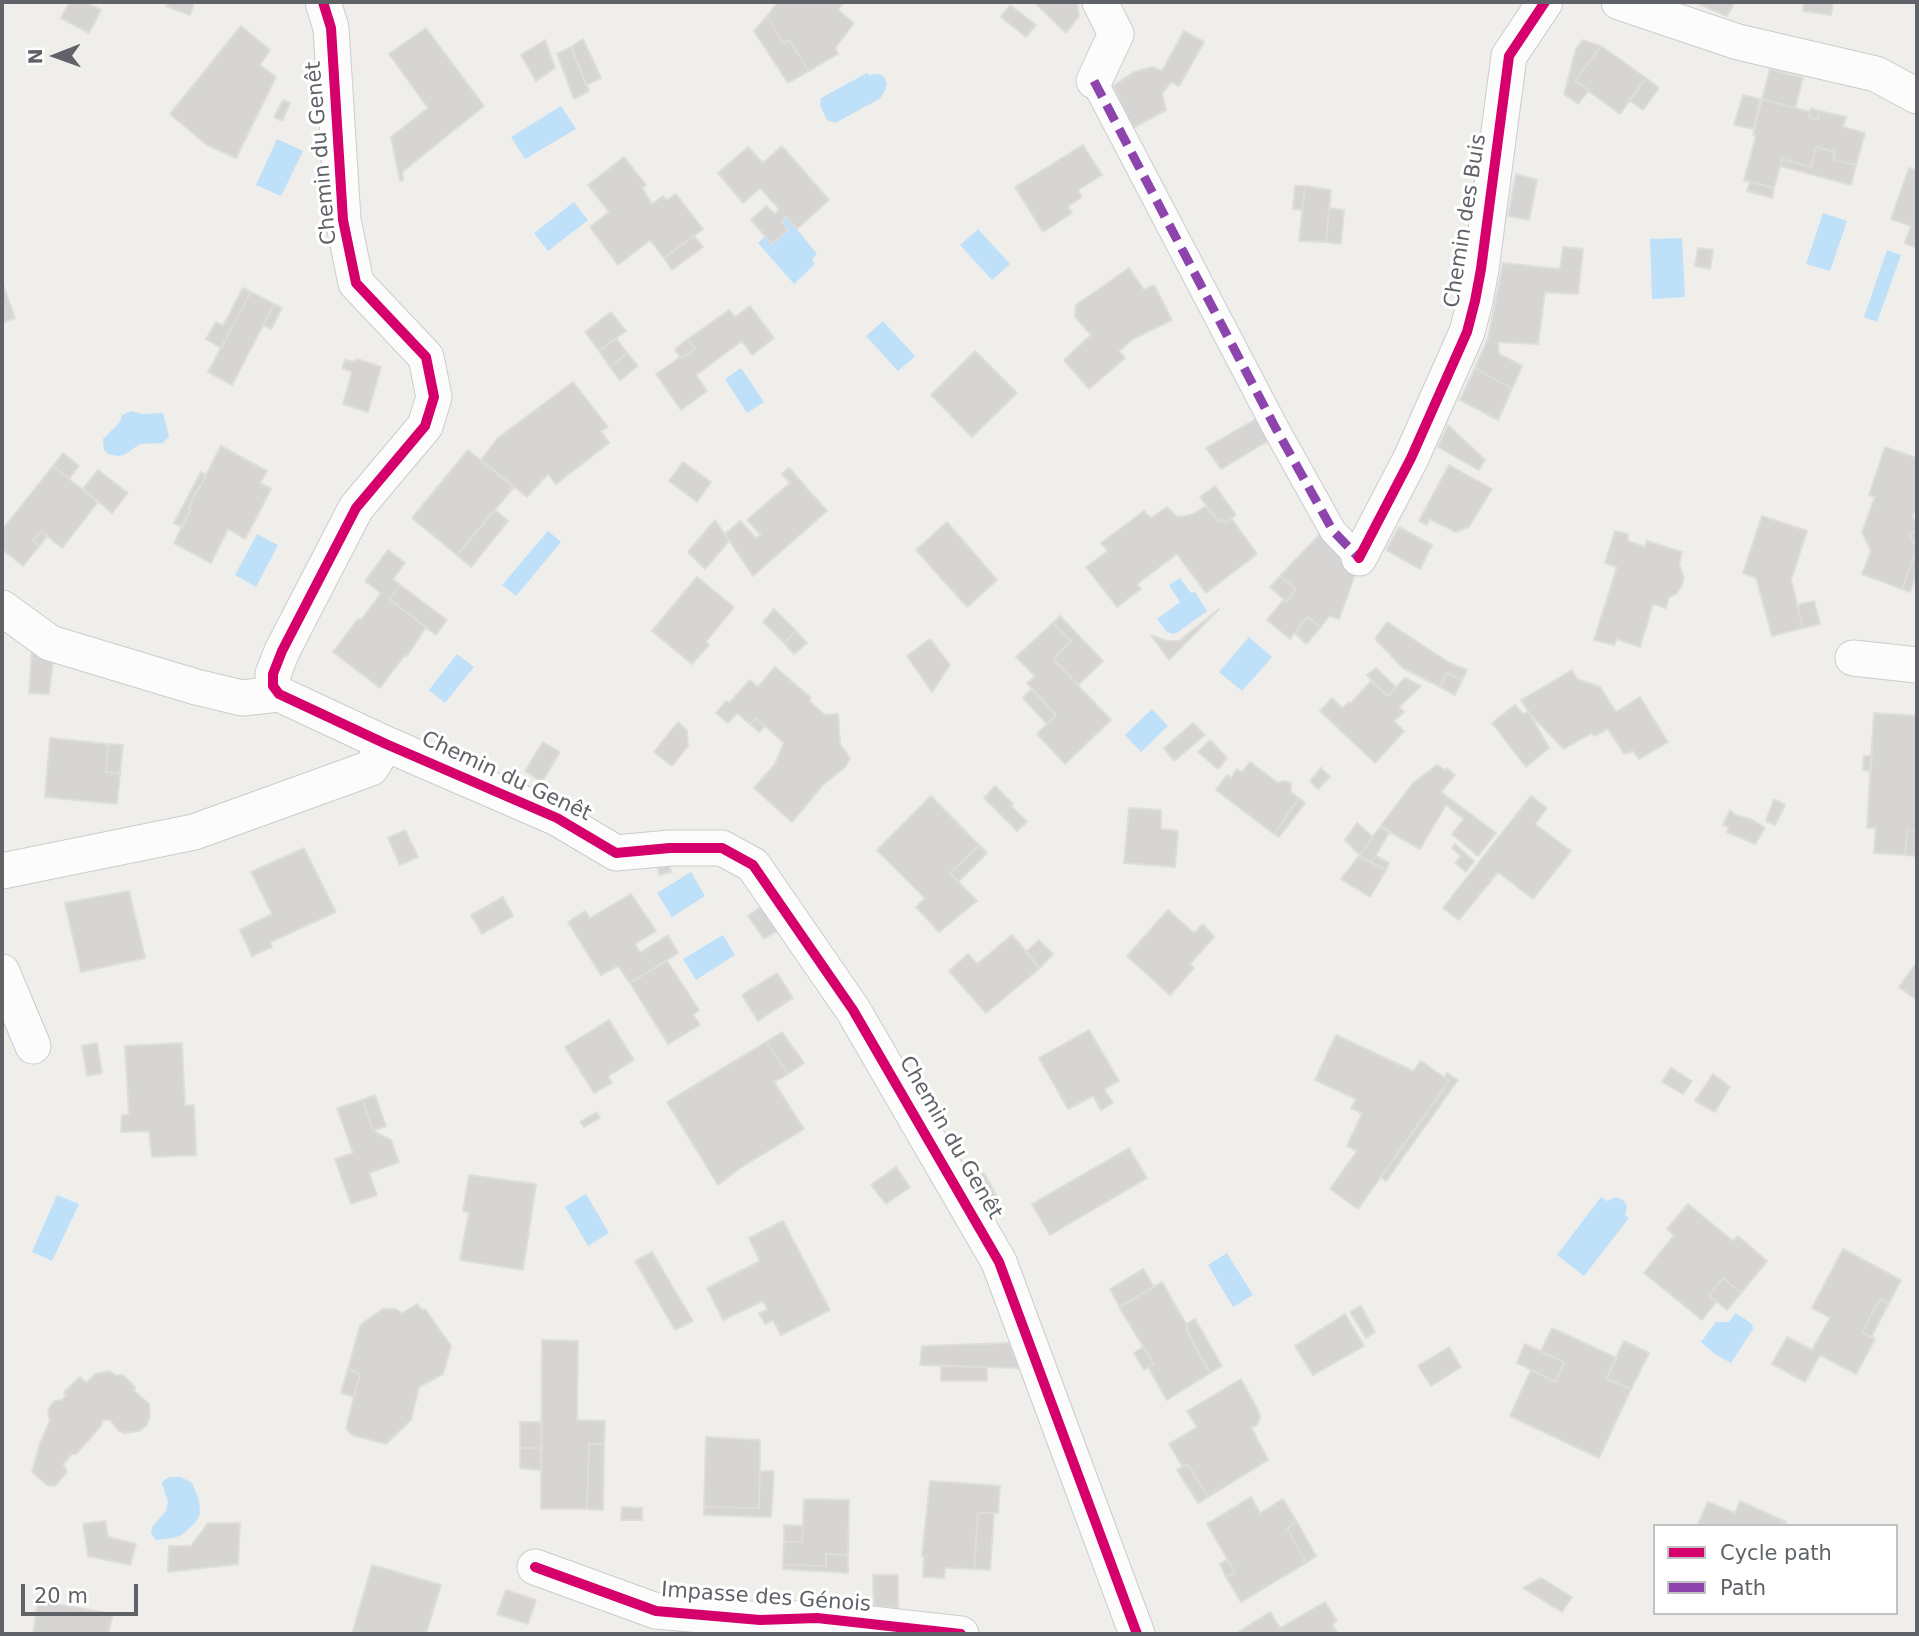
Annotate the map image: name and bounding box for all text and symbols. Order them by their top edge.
north arrow [21,21,91,91]
text: N [24,48,46,65]
street label: Chemin du Genêt [301,60,343,246]
street label: Chemin des Buis [1440,132,1492,310]
street label: Chemin du Genêt [417,727,595,827]
street label: Chemin du Genêt [893,1052,1007,1224]
legend [1653,1524,1898,1615]
text: Cycle path [1720,1541,1832,1565]
scale bar [24,1570,142,1614]
text: Path [1720,1576,1766,1600]
street label: Impasse des Génois [660,1578,872,1618]
text: 20 m [34,1584,88,1608]

